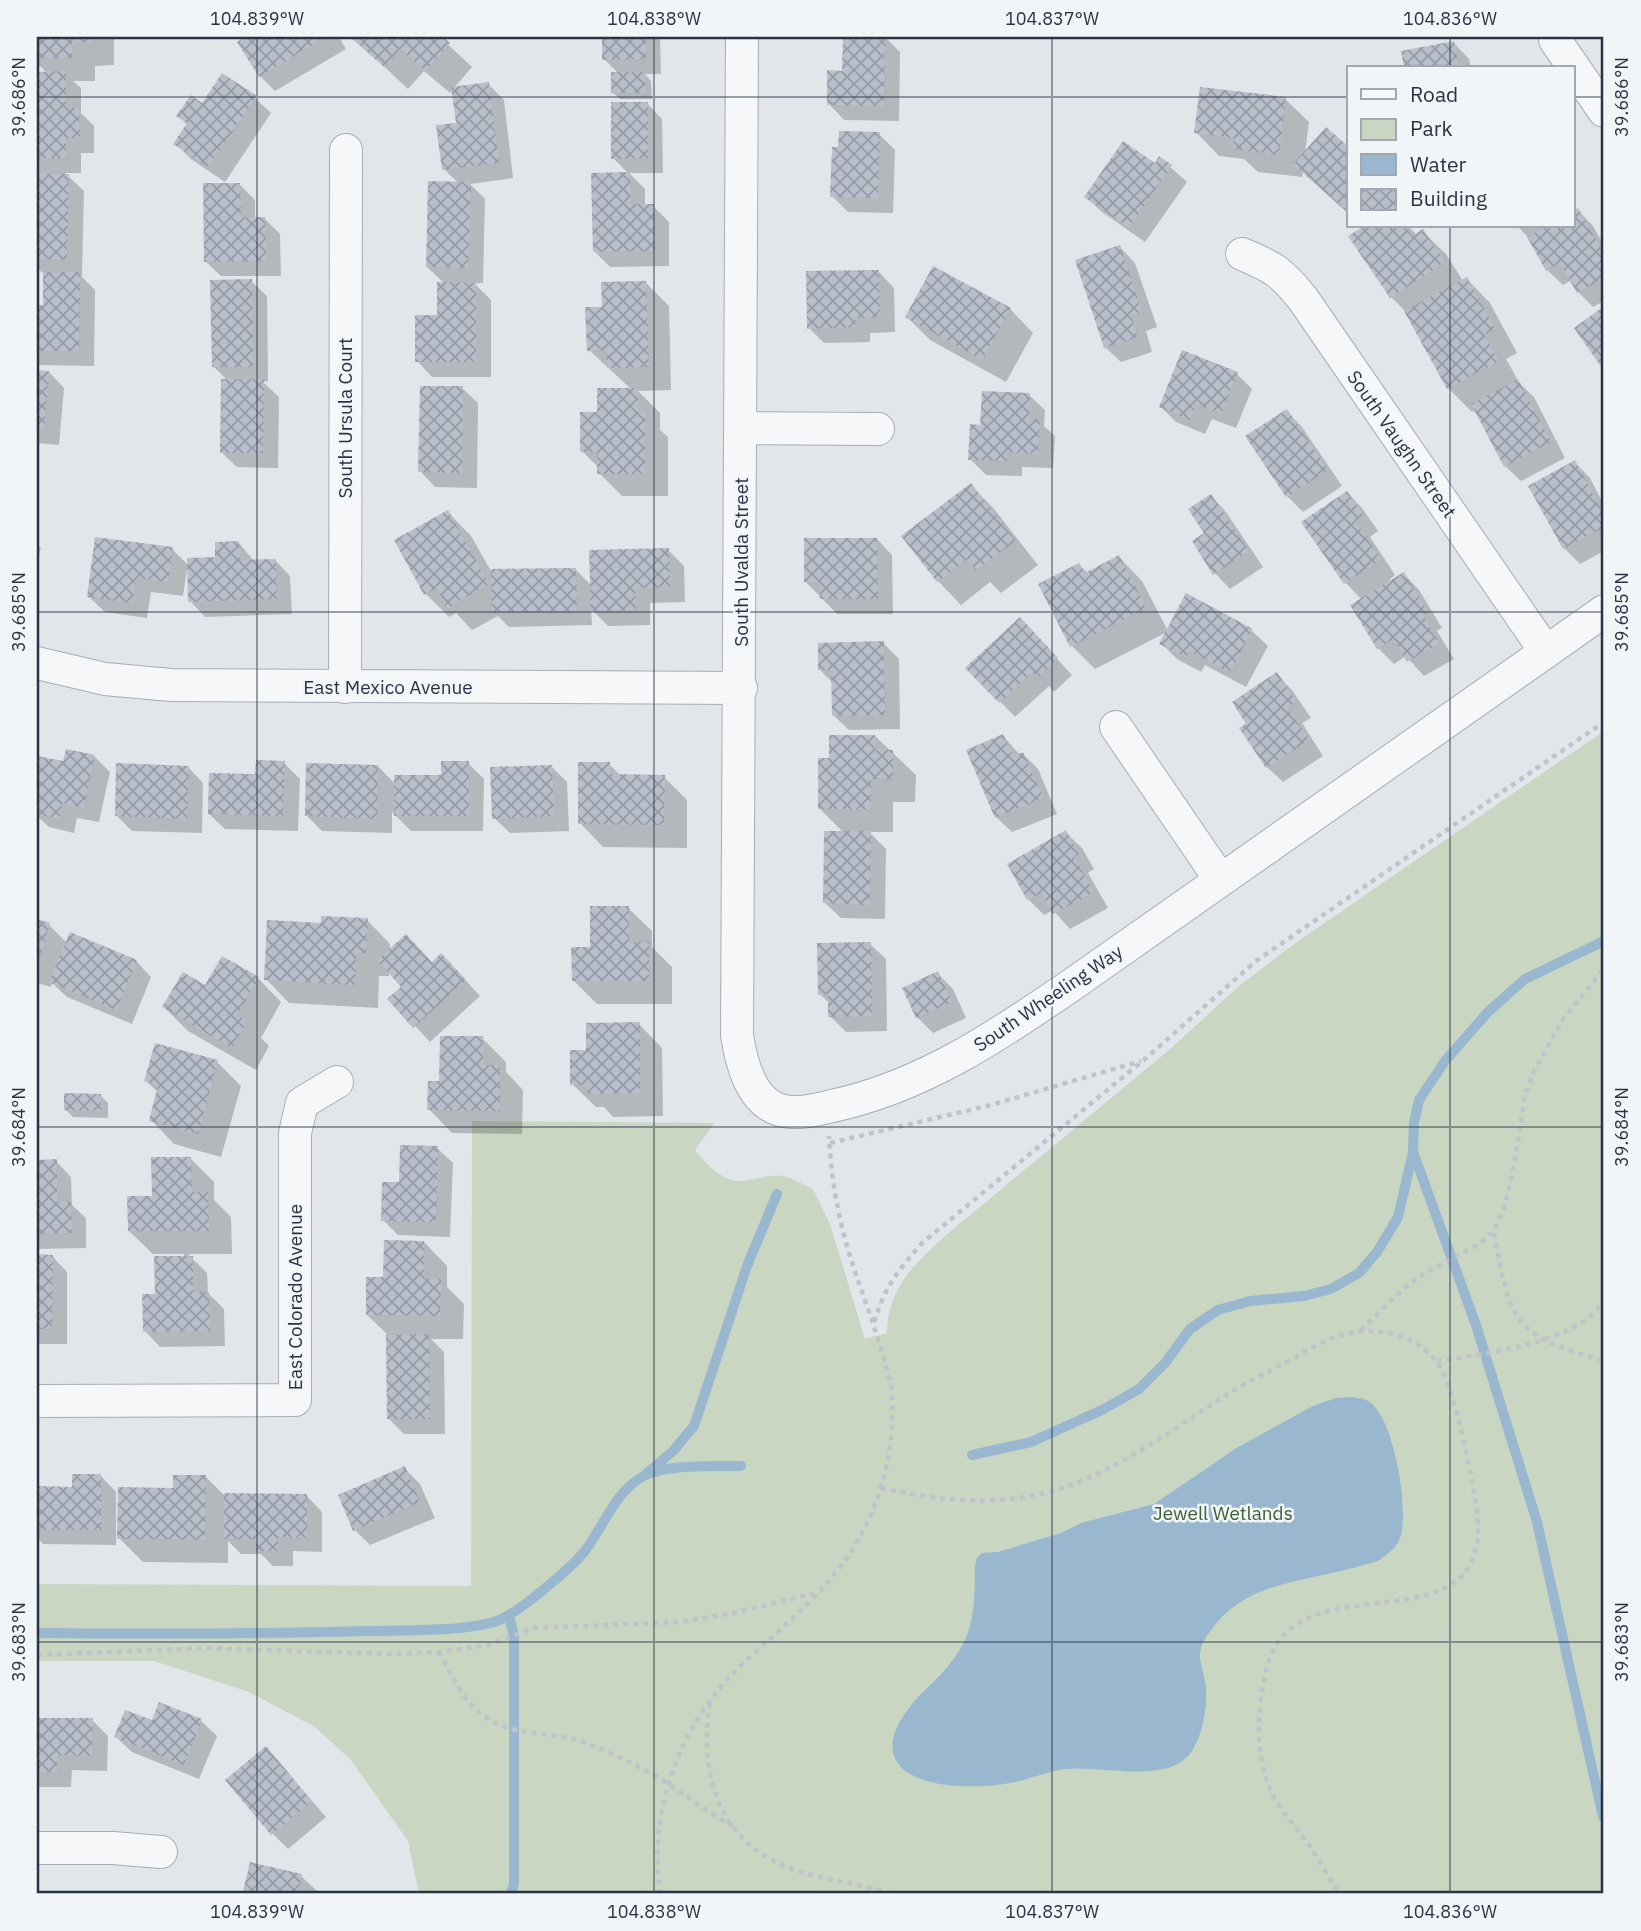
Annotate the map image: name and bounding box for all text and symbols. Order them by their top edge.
text: 104.839°W [210,7,304,30]
text: 104.838°W [607,7,701,30]
text: 104.837°W [1005,7,1099,30]
text: 104.836°W [1403,7,1497,30]
text: 39.686°N [7,57,30,137]
text: 39.686°N [1610,57,1633,137]
legend [1347,66,1574,228]
text: Road [1410,80,1458,108]
text: Park [1410,114,1453,142]
text: Water [1410,150,1467,178]
text: Building [1410,184,1487,212]
street label: South Ursula Court [333,337,357,499]
street label: South Vaughn Street [1342,366,1462,522]
street label: South Uvalda Street [729,477,753,647]
text: 39.685°N [7,572,30,652]
text: 39.685°N [1610,572,1633,652]
street label: East Mexico Avenue [303,675,473,699]
street label: South Wheeling Way [969,939,1127,1057]
text: 39.684°N [7,1087,30,1167]
text: 39.684°N [1610,1087,1633,1167]
street label: East Colorado Avenue [283,1204,307,1390]
park label: Jewell Wetlands [1153,1501,1293,1525]
text: 39.683°N [7,1602,30,1682]
text: 39.683°N [1610,1602,1633,1682]
text: 104.839°W [210,1900,304,1923]
text: 104.838°W [607,1900,701,1923]
text: 104.837°W [1005,1900,1099,1923]
text: 104.836°W [1403,1900,1497,1923]

